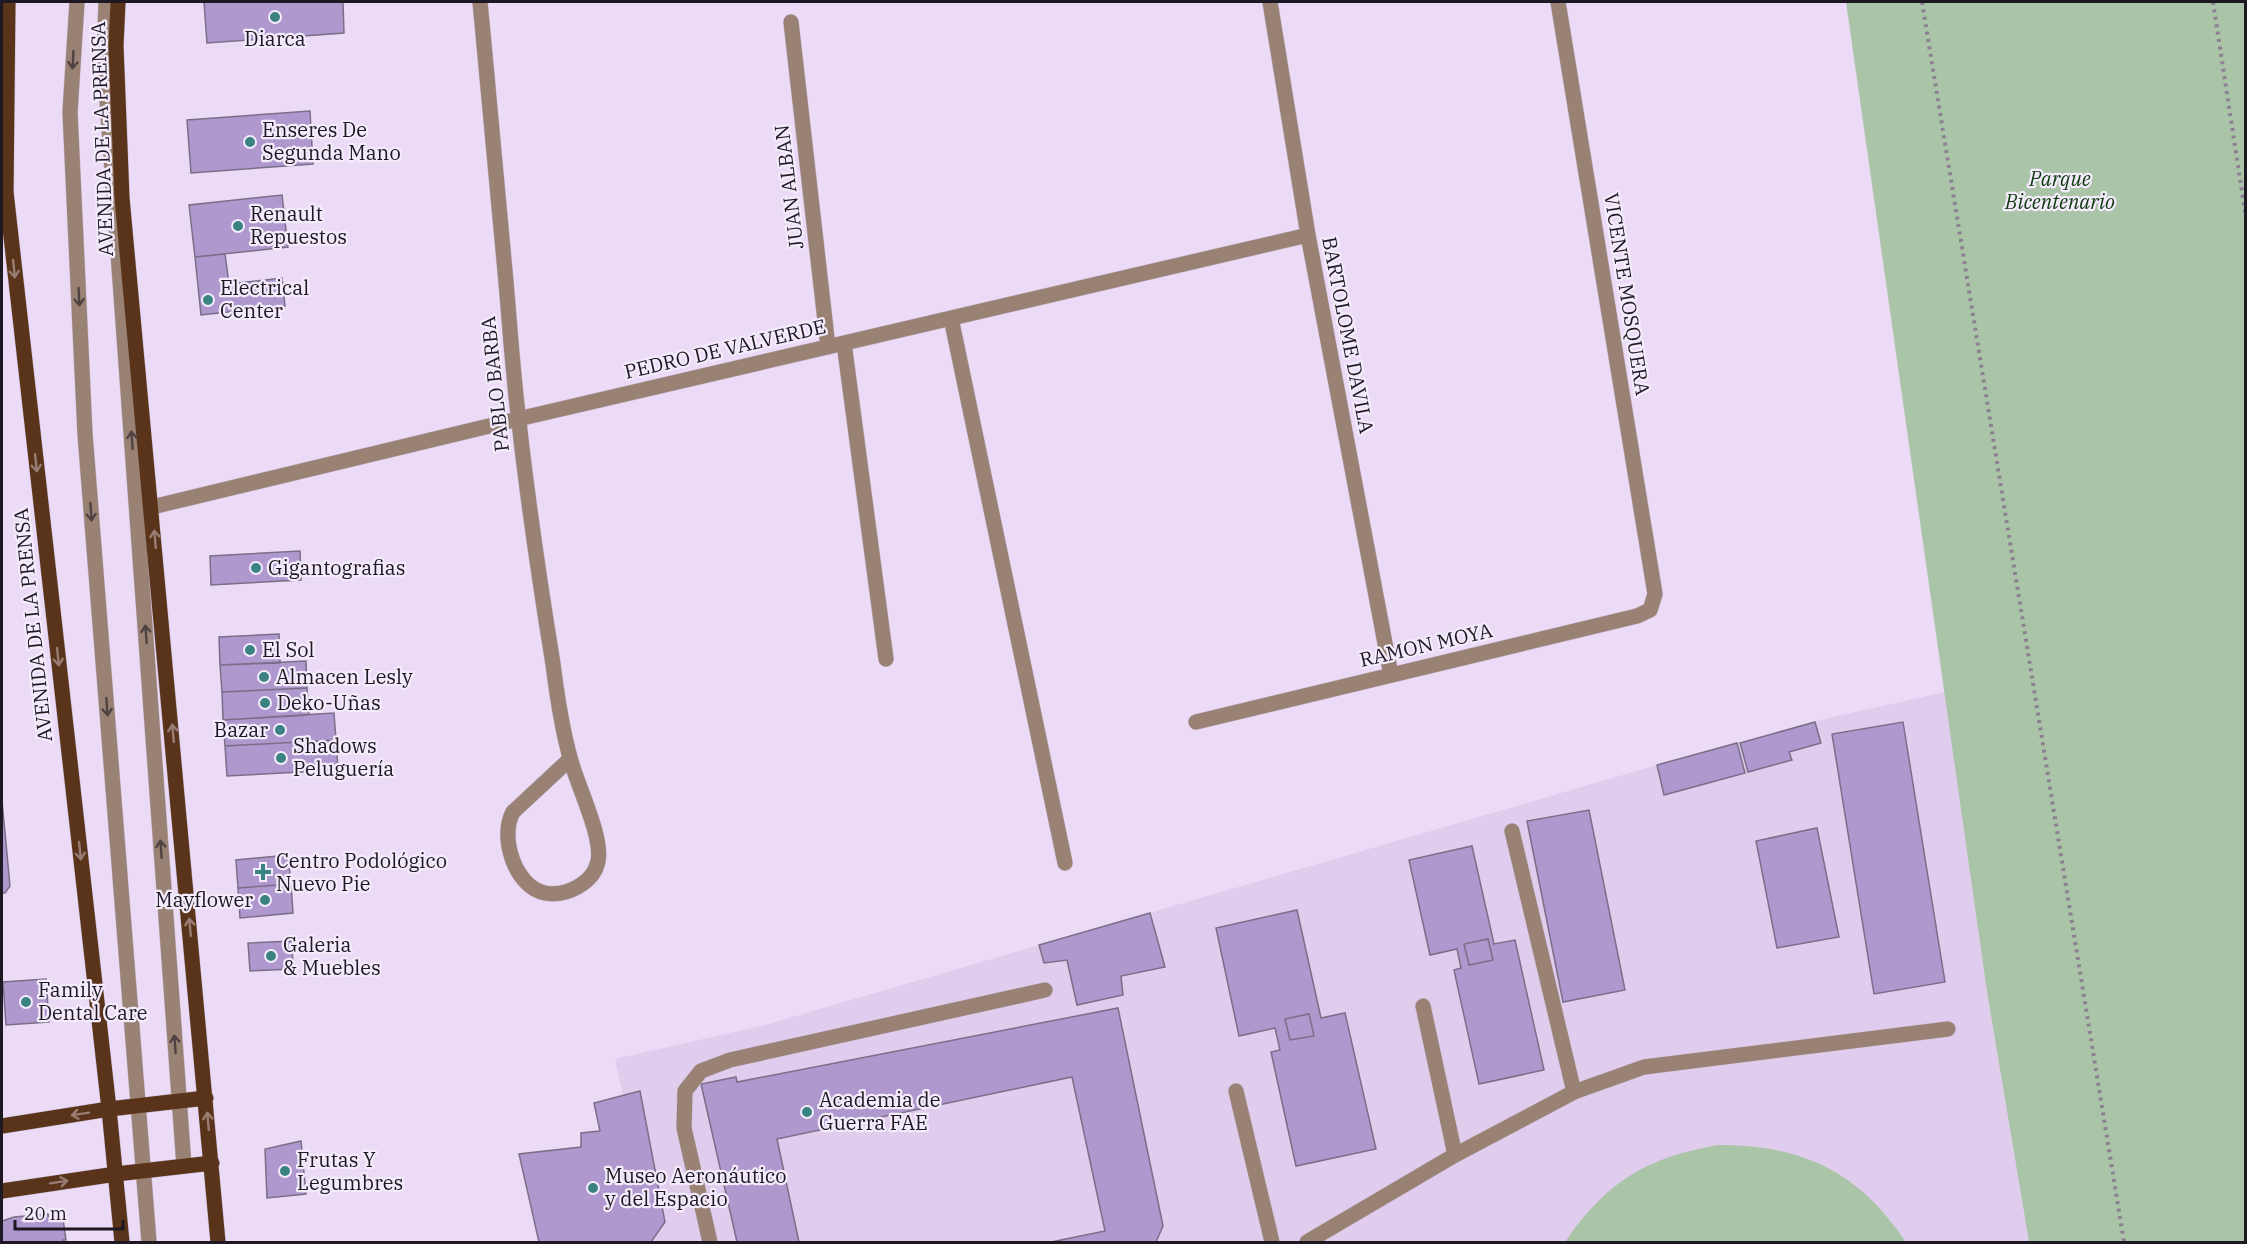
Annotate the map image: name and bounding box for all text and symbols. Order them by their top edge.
marker: Diarca [268,10,282,24]
street label: AVENIDA DE LA PRENSA [84,21,119,257]
place label: Diarca [244,25,306,52]
one-way arrow [68,49,79,69]
place label: Enseres De Segunda Mano [262,116,401,166]
street label: JUAN ALBAN [767,123,810,251]
marker: Enseres De Segunda Mano [243,135,257,149]
park label: Parque Bicentenario [2004,165,2115,215]
street label: VICENTE MOSQUERA [1598,191,1657,397]
place label: Renault Repuestos [250,200,347,250]
marker: Renault Repuestos [231,219,245,233]
street label: BARTOLOME DAVILA [1316,234,1381,436]
one-way arrow [9,259,20,279]
place label: Electrical Center [220,274,309,324]
one-way arrow [73,286,84,306]
marker: Electrical Center [201,293,215,307]
street label: PEDRO DE VALVERDE [621,312,828,385]
street label: PABLO BARBA [474,315,515,453]
one-way arrow [126,430,137,450]
one-way arrow [31,453,42,473]
one-way arrow [86,502,97,522]
street label: AVENIDA DE LA PRENSA [7,507,58,743]
one-way arrow [149,529,160,549]
place label: Gigantografias [268,554,405,581]
marker: Gigantografias [249,561,263,575]
street label: RAMON MOYA [1357,616,1495,673]
one-way arrow [140,625,151,645]
place label: El Sol [262,636,315,663]
marker: El Sol [243,643,257,657]
one-way arrow [53,647,64,666]
place label: Almacen Lesly [276,663,413,690]
marker: Almacen Lesly [257,670,271,684]
place label: Deko-Uñas [277,689,381,716]
one-way arrow [102,696,113,716]
marker: Deko-Uñas [258,696,272,710]
place label: Bazar [214,716,268,743]
marker: Bazar [273,723,287,737]
one-way arrow [167,724,178,743]
place label: Shadows Peluguería [293,732,394,782]
marker: Shadows Peluguería [274,751,288,765]
one-way arrow [75,840,86,860]
one-way arrow [156,840,167,860]
place label: Centro Podológico Nuevo Pie [276,847,447,897]
marker: Centro Podológico Nuevo Pie [254,863,272,881]
place label: Mayflower [155,886,253,913]
marker: Mayflower [258,893,272,907]
one-way arrow [184,918,195,938]
place label: Galeria & Muebles [283,931,381,981]
marker: Galeria & Muebles [264,949,278,963]
place label: Family Dental Care [38,976,148,1026]
marker: Family Dental Care [19,995,33,1009]
one-way arrow [170,1034,181,1054]
place label: Academia de Guerra FAE [819,1086,940,1136]
marker: Academia de Guerra FAE [800,1105,814,1119]
one-way arrow [71,1109,91,1120]
one-way arrow [202,1112,213,1132]
place label: Frutas Y Legumbres [297,1146,403,1196]
place label: Museo Aeronáutico y del Espacio [605,1162,786,1212]
marker: Frutas Y Legumbres [278,1164,292,1178]
one-way arrow [48,1177,68,1188]
marker: Museo Aeronáutico y del Espacio [586,1181,600,1195]
scale bar [15,1193,123,1231]
text: 20 m [24,1202,67,1225]

